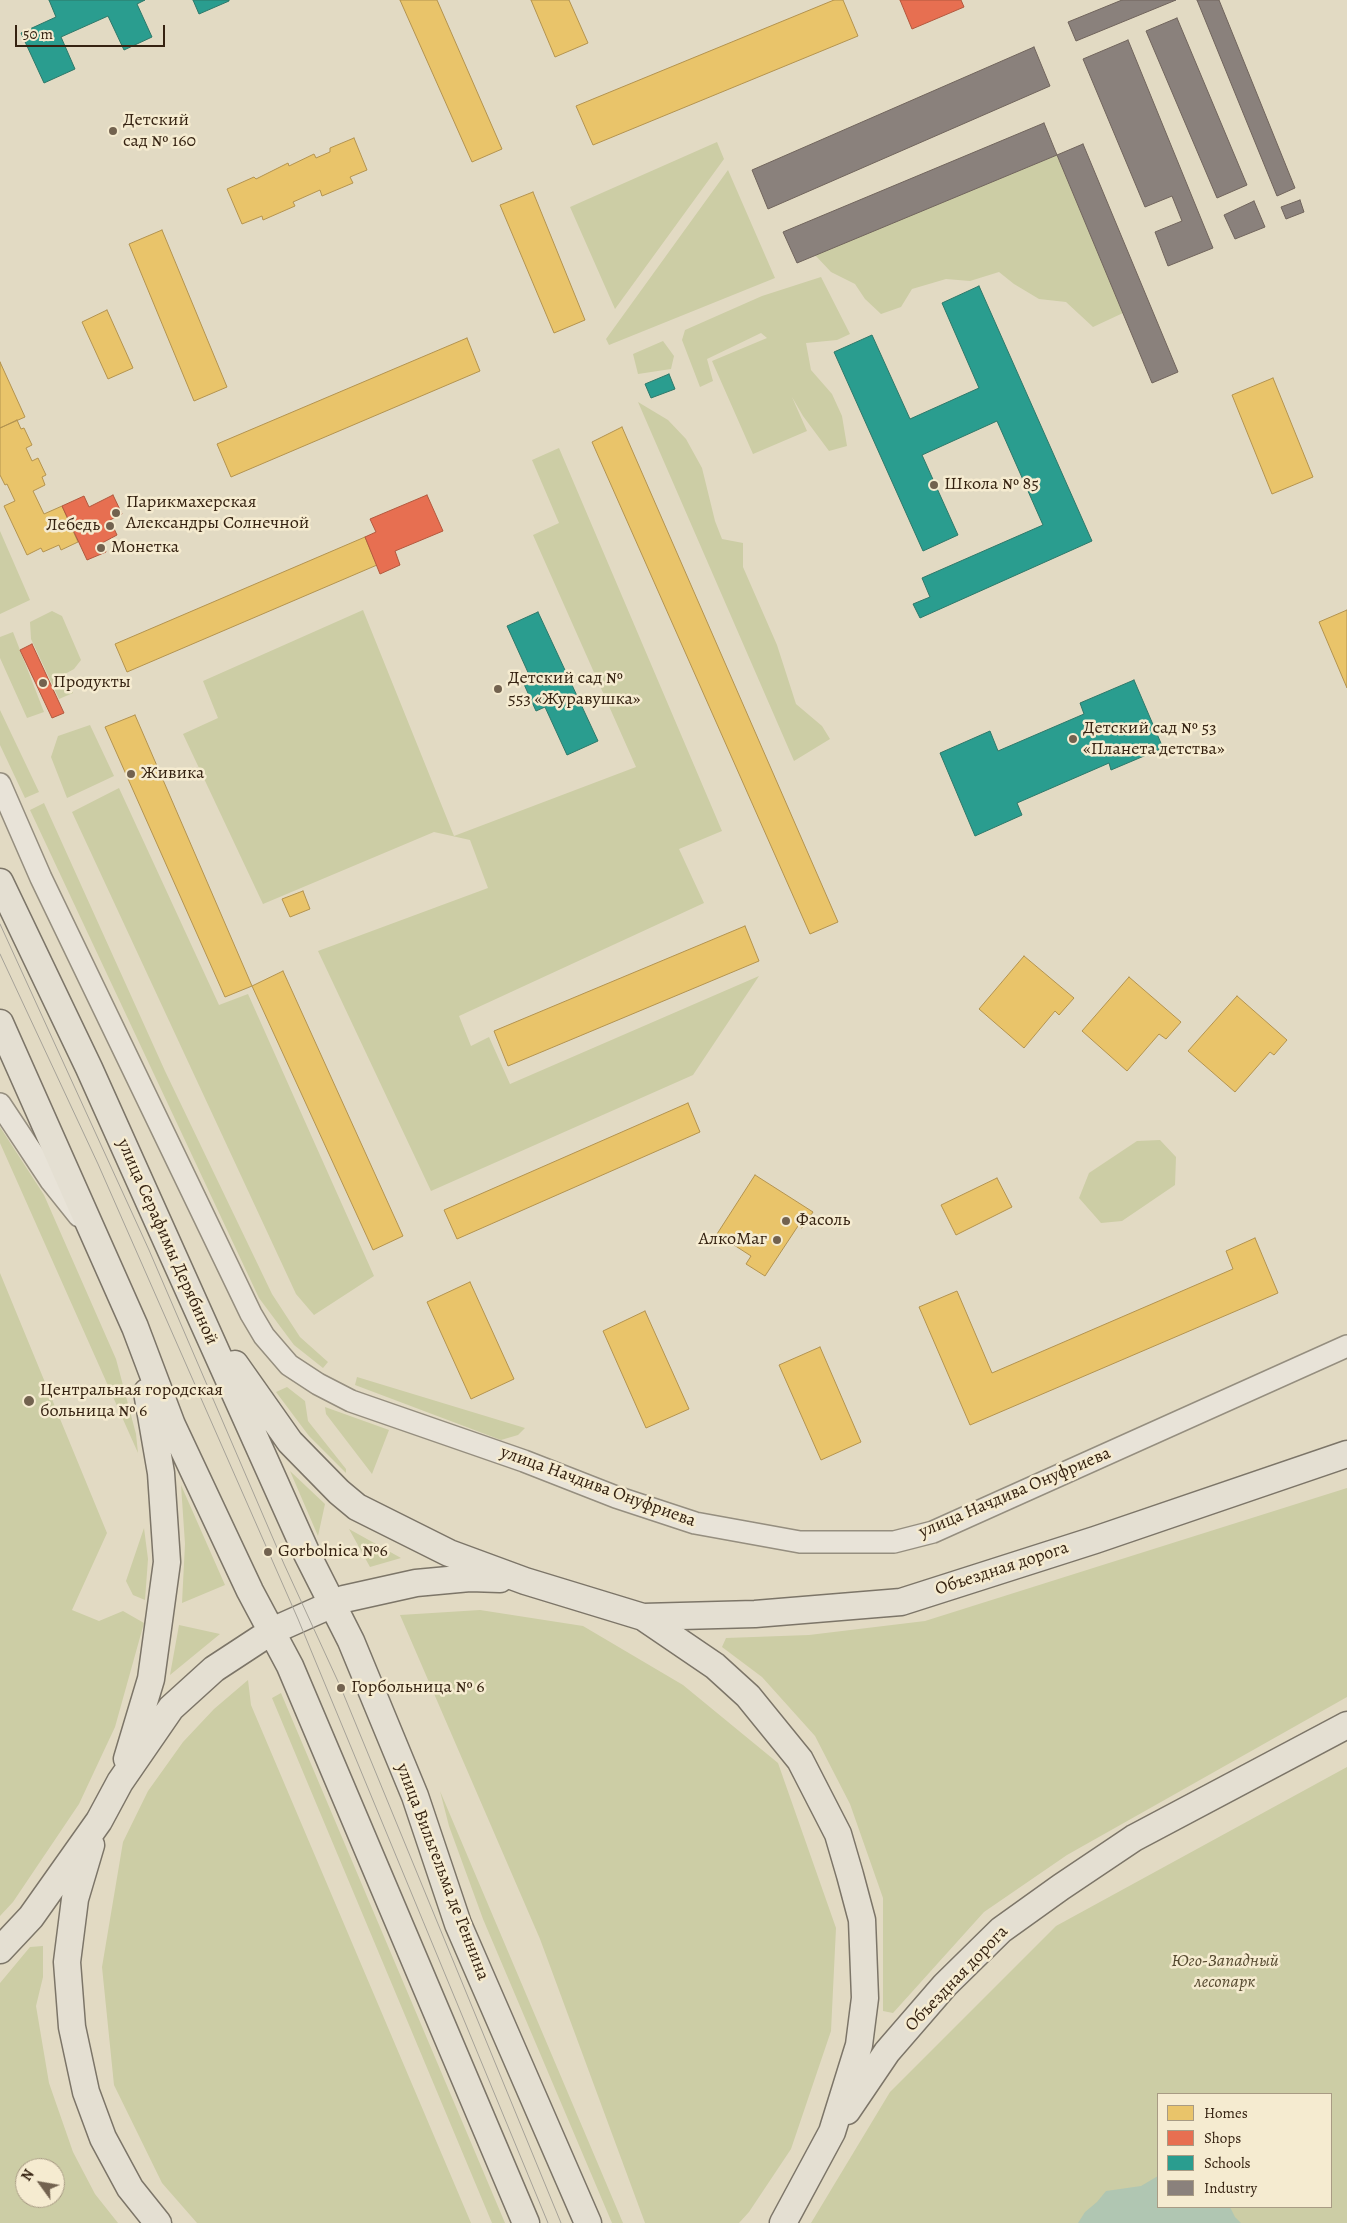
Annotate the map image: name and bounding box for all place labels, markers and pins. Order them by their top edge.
place label: Детский сад № 160 [123,110,196,152]
marker: Детский сад № 160 [107,125,119,137]
place label: Школа № 85 [944,474,1039,496]
marker: Школа № 85 [928,479,940,491]
place label: Парикмахерская Александры Солнечной [126,492,309,534]
marker: Парикмахерская Александры Солнечной [110,507,122,519]
place label: Лебедь [46,515,100,537]
marker: Лебедь [104,520,116,532]
place label: Монетка [111,537,179,559]
marker: Монетка [95,542,107,554]
place label: Детский сад № 553 «Журавушка» [508,668,640,711]
place label: Продукты [53,672,131,694]
marker: Продукты [37,677,49,689]
marker: Детский сад № 553 «Журавушка» [492,683,504,695]
place label: Детский сад № 53 «Планета детства» [1083,718,1225,761]
marker: Детский сад № 53 «Планета детства» [1067,733,1079,745]
place label: Живика [141,763,204,785]
marker: Живика [125,768,137,780]
place label: Фасоль [796,1210,850,1232]
marker: Фасоль [780,1215,792,1227]
place label: АлкоМаг [699,1229,767,1251]
marker: АлкоМаг [771,1234,783,1246]
place label: Центральная городская больница № 6 [40,1380,223,1422]
marker: Центральная городская больница № 6 [22,1394,36,1408]
place label: Gorbolnica №6 [278,1541,388,1563]
marker: Gorbolnica №6 [262,1546,274,1558]
place label: Горбольница № 6 [351,1677,484,1699]
marker: Горбольница № 6 [335,1682,347,1694]

